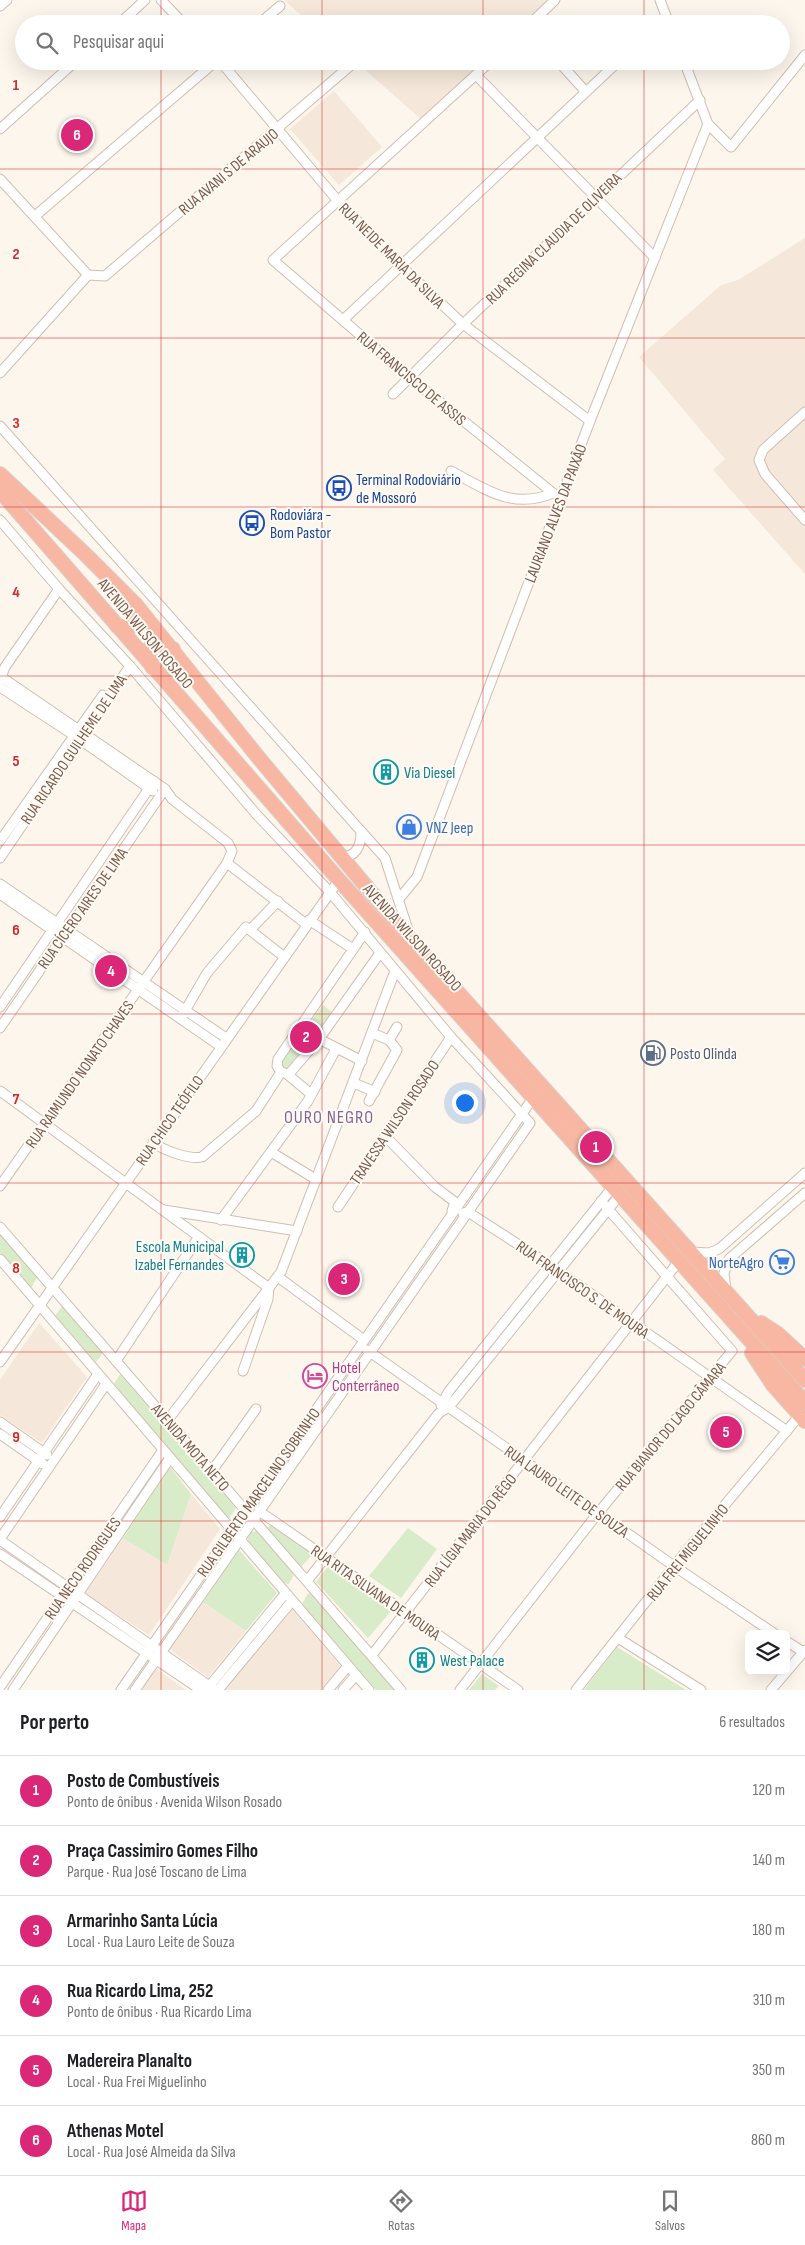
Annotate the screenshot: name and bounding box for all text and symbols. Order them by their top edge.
search box [15,15,790,70]
icon: search [33,29,61,57]
text: Pesquisar aqui [73,31,164,54]
text: 1 [13,76,20,95]
pin: 6 [61,116,93,154]
street label: RUA AVANI S DE ARAUJO [175,125,283,219]
street label: RUA REGINA CLAUDIA DE OLIVEIRA [482,169,626,309]
street label: RUA NEIDE MARIA DA SILVA [334,199,448,313]
text: 2 [12,245,20,264]
street label: RUA FRANCISCO DE ASSIS [353,328,469,430]
text: 3 [12,414,20,433]
street label: LAURIANO ALVES DA PAIXÃO [521,441,592,586]
place label: Terminal Rodoviário de Mossoró [356,471,461,508]
bus stop icon: Terminal Rodoviário de Mossoró [326,475,352,501]
place label: Rodoviára - Bom Pastor [270,506,331,543]
bus stop icon: Rodoviára - Bom Pastor [239,510,265,536]
street label: AVENIDA WILSON ROSADO [93,574,197,693]
text: 4 [12,583,20,602]
street label: RUA RICARDO GUILHEME DE LIMA [17,671,132,828]
text: 5 [12,752,20,771]
building icon: Via Diesel [373,759,399,785]
place label: Via Diesel [404,764,455,783]
shop icon: VNZ Jeep [396,814,422,840]
place label: VNZ Jeep [426,819,473,838]
street label: RUA CÍCERO AIRES DE LIMA [34,845,132,973]
street label: AVENIDA WILSON ROSADO [358,880,465,996]
text: 6 [12,921,20,940]
pin: 4 [95,952,127,990]
street label: RUA RAIMUNDO NONATO CHAVES [22,997,138,1152]
pin: 2 [290,1018,322,1056]
fuel station icon: Posto Olinda [640,1040,666,1066]
place label: Posto Olinda [670,1045,737,1064]
street label: TRAVESSA WILSON ROSADO [346,1057,444,1189]
street label: RUA CHICO TEÓFILO [132,1072,208,1170]
text: 7 [13,1090,20,1109]
your location [452,1090,478,1116]
district label: OURO NEGRO [284,1107,374,1128]
pin: 1 [580,1128,612,1166]
street label: RUA FRANCISCO S. DE MOURA [512,1237,652,1343]
place label: Escola Municipal Izabel Fernandes [135,1238,224,1275]
building icon: Escola Municipal Izabel Fernandes [229,1242,255,1268]
supermarket icon: NorteAgro [769,1249,795,1275]
place label: NorteAgro [709,1254,764,1273]
text: 8 [12,1259,20,1278]
pin: 3 [328,1260,360,1298]
place label: Hotel Conterrâneo [332,1359,399,1396]
street label: RUA BIANOR DO LAGO CÂMARA [612,1359,731,1495]
hotel icon: Hotel Conterrâneo [302,1363,328,1389]
street label: AVENIDA MOTA NETO [146,1400,233,1496]
street label: RUA GILBERTO MARCELINO SOBRINHO [194,1405,325,1581]
pin: 5 [710,1413,742,1451]
text: 9 [12,1428,20,1447]
street label: RUA LAURO LEITE DE SOUZA [500,1442,632,1542]
street label: RUA LÍGIA MARIA DO RÊGO [421,1470,521,1591]
street label: RUA FREI MIGUELINHO [643,1501,733,1605]
street label: RUA NECO RODRIGUES [41,1514,126,1624]
street label: RUA RITA SILVANA DE MOURA [307,1542,443,1645]
map controls [745,1630,790,1675]
button: layers [745,1630,790,1675]
building icon: West Palace [409,1647,435,1673]
place label: West Palace [440,1652,504,1671]
text: Por perto [20,1710,89,1735]
text: 6 resultados [719,1713,785,1732]
text: Posto de Combustíveis [67,1770,219,1793]
text: 1 [33,1781,39,1800]
text: 120 m [753,1781,785,1800]
text: Ponto de ônibus · Avenida Wilson Rosado [67,1793,282,1812]
text: Praça Cassimiro Gomes Filho [67,1840,258,1863]
text: 2 [32,1851,40,1870]
text: 140 m [753,1851,785,1870]
text: Parque · Rua José Toscano de Lima [67,1863,247,1882]
text: Armarinho Santa Lúcia [67,1910,218,1933]
text: 3 [32,1921,40,1940]
text: 180 m [752,1921,785,1940]
text: Local · Rua Lauro Leite de Souza [67,1933,235,1952]
text: Rua Ricardo Lima, 252 [67,1980,213,2003]
text: 4 [32,1991,40,2010]
text: 310 m [753,1991,785,2010]
text: Ponto de ônibus · Rua Ricardo Lima [67,2003,252,2022]
text: Madereira Planalto [67,2050,192,2073]
text: 5 [32,2061,40,2080]
text: 350 m [752,2061,785,2080]
text: Local · Rua Frei Miguelinho [67,2073,207,2092]
text: Athenas Motel [67,2120,164,2143]
text: 6 [32,2131,40,2150]
text: 860 m [751,2131,785,2150]
text: Local · Rua José Almeida da Silva [67,2143,236,2162]
tab: Mapa [120,2187,148,2234]
tab: Rotas [387,2187,415,2234]
tab: Salvos [655,2187,685,2234]

